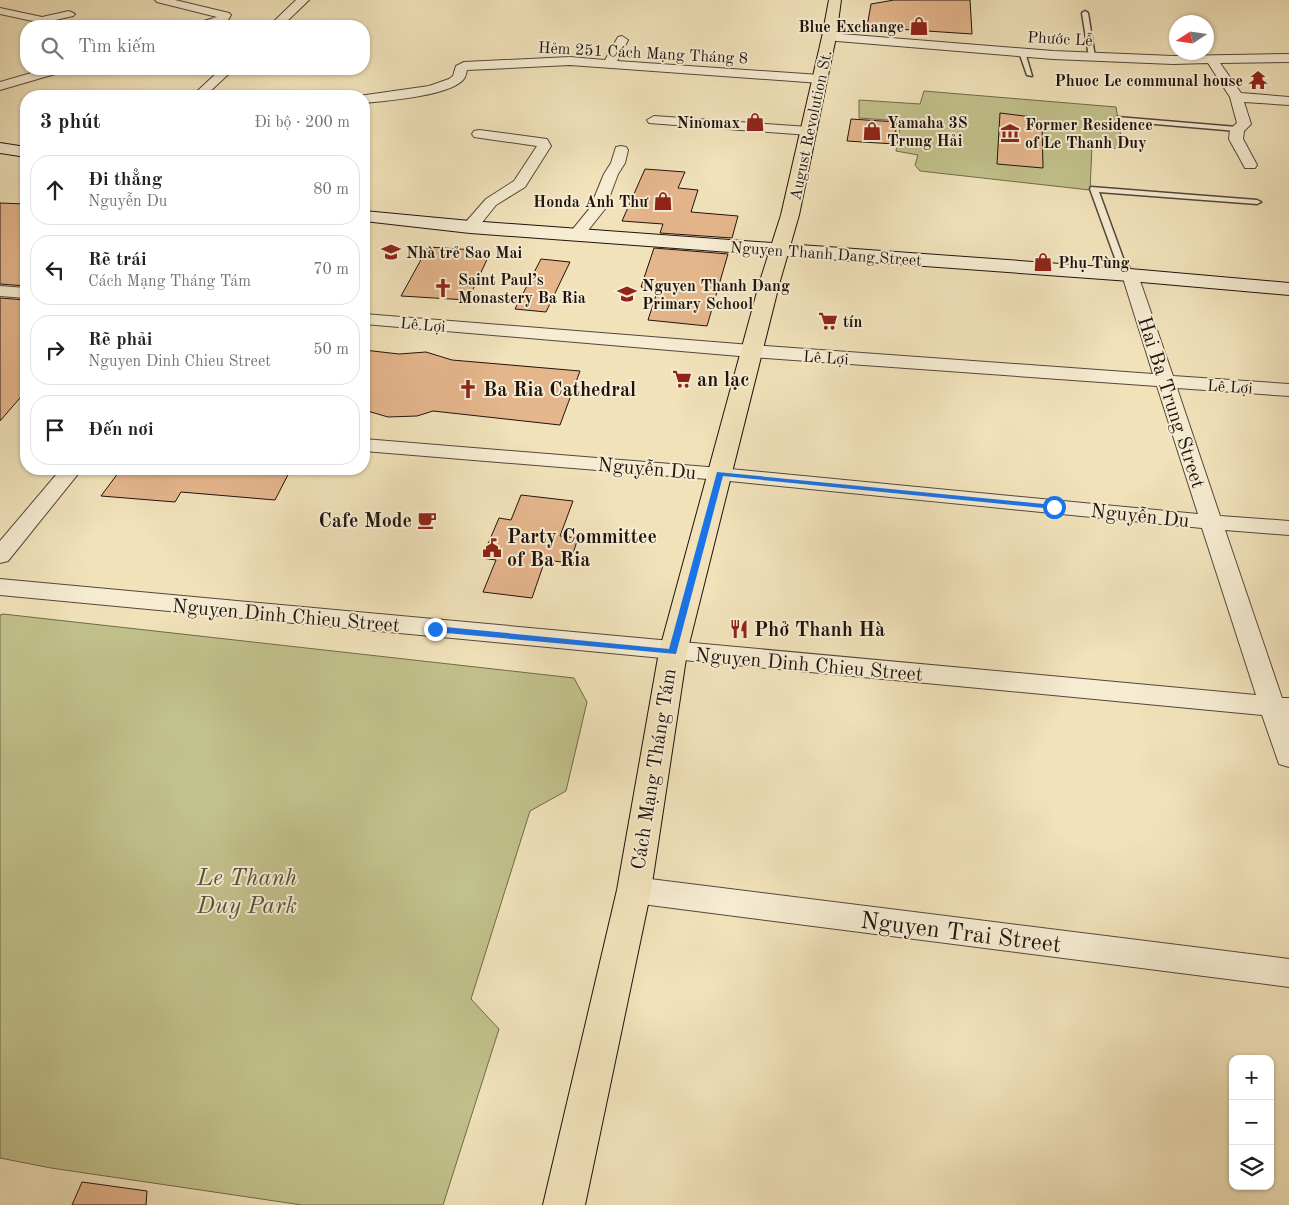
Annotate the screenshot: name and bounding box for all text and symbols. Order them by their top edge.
shop icon: Blue Exchange [908,15,930,37]
north arrow [1169,15,1214,60]
search box [20,20,370,75]
place label: Blue Exchange [798,20,904,36]
street label: Phước Lễ [1027,27,1093,50]
icon: search [38,34,66,62]
text: Tìm kiếm [78,38,156,57]
street label: Hẻm 251 Cách Mạng Tháng 8 [537,41,748,67]
street label: August Revolution St. [788,49,836,202]
temple icon: Phuoc Le communal house [1247,69,1269,91]
place label: Phuoc Le communal house [1055,74,1243,90]
shop icon: Ninomax [744,111,766,133]
text: 3 phút [40,112,100,133]
text: Đi bộ · 200 m [254,115,350,131]
place label: Ninomax [677,116,740,132]
place label: Yamaha 3S Trung Hải [887,116,968,150]
place label: Former Residence of Le Thanh Duy [1025,118,1153,152]
shop icon: Yamaha 3S Trung Hải [861,120,883,142]
museum icon: Former Residence of Le Thanh Duy [999,122,1021,144]
text: Đi thẳng [88,171,162,190]
icon: ahead [41,176,69,204]
text: 80 m [313,182,349,198]
shop icon: Honda Anh Thư [652,190,674,212]
text: Nguyễn Du [88,194,167,210]
place label: Honda Anh Thư [533,195,649,211]
street label: Nguyen Thanh Dang Street [729,240,923,270]
school or university icon: Nhà trẻ Sao Mai [380,241,402,263]
place label: Nhà trẻ Sao Mai [406,246,523,262]
text: Rẽ trái [88,251,147,270]
shop icon: Phụ Tùng [1032,251,1054,273]
icon: left [41,256,69,284]
place label: Phụ Tùng [1058,256,1130,272]
text: 70 m [313,262,349,278]
place label: Saint Paul’s Monastery Ba Ria [458,273,586,307]
text: Cách Mạng Tháng Tám [88,274,251,290]
church icon: Saint Paul’s Monastery Ba Ria [432,277,454,299]
place label: Nguyen Thanh Dang Primary School [642,279,790,313]
school or university icon: Nguyen Thanh Dang Primary School [616,283,638,305]
supermarket icon: tín [817,310,839,332]
street label: Hai Ba Trung Street [1133,314,1207,491]
place label: tín [843,315,863,331]
street label: Lê Lợi [399,316,446,336]
text: Rẽ phải [88,331,152,350]
icon: right [41,336,69,364]
text: 50 m [313,342,349,358]
street label: Lê Lợi [803,349,849,369]
text: Nguyen Dinh Chieu Street [88,354,271,370]
supermarket icon: an lạc [671,368,693,390]
place label: an lạc [697,371,750,391]
church icon: Ba Ria Cathedral [457,378,479,400]
street label: Lê Lợi [1207,378,1253,398]
place label: Ba Ria Cathedral [483,381,636,401]
icon: arrive [41,416,69,444]
text: Đến nơi [88,421,154,440]
street label: Nguyễn Du [597,455,697,484]
route start [1043,496,1066,519]
street label: Nguyễn Du [1089,501,1191,532]
cafe icon: Cafe Mode [416,509,438,531]
place label: Cafe Mode [319,512,412,532]
place label: Party Committee of Ba Ria [507,528,657,571]
public building icon: Party Committee of Ba Ria [481,537,503,559]
street label: Nguyen Dinh Chieu Street [171,597,401,637]
route end [424,618,447,641]
restaurant icon: Phở Thanh Hà [728,618,750,640]
place label: Phở Thanh Hà [754,621,885,641]
street label: Nguyen Dinh Chieu Street [694,646,924,686]
street label: Cách Mạng Tháng Tám [629,667,681,871]
park label: Le Thanh Duy Park [196,867,297,919]
street label: Nguyen Trai Street [859,910,1063,958]
map controls [1229,1055,1274,1190]
button: + [1229,1055,1274,1100]
button: − [1229,1100,1274,1145]
button: layers [1229,1145,1274,1190]

